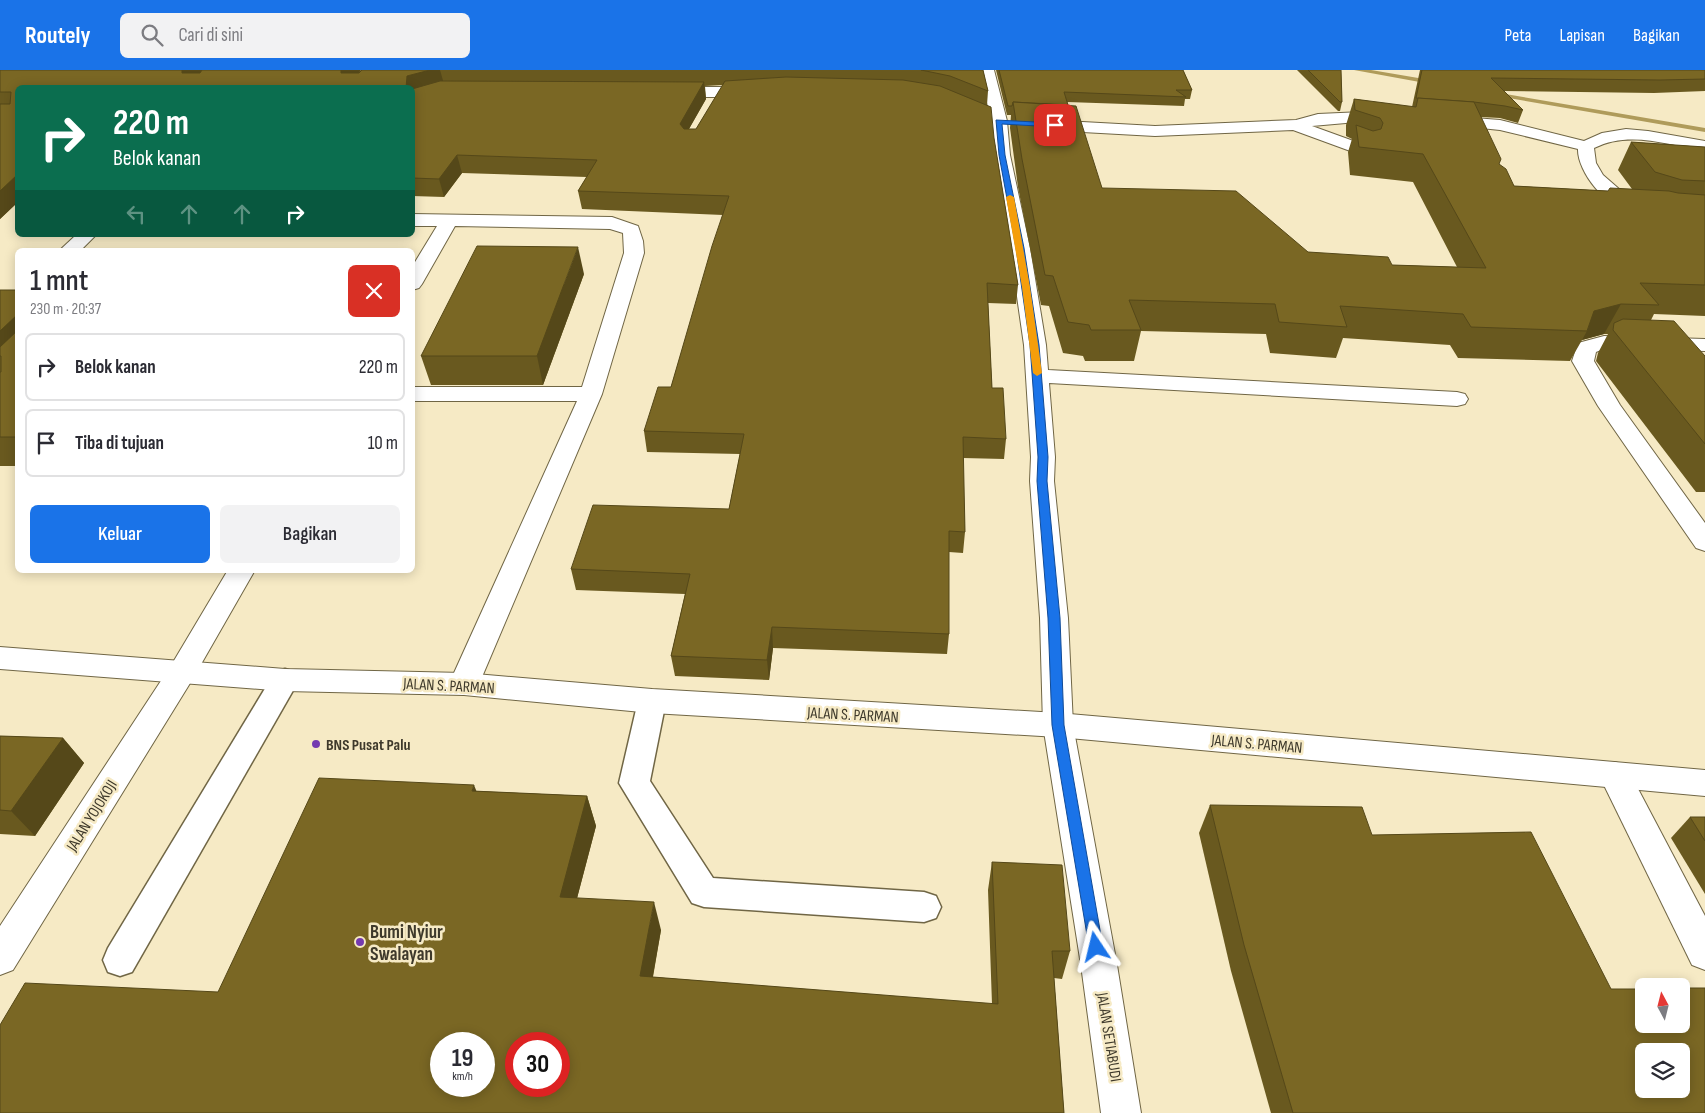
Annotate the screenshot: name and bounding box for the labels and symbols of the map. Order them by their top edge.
pin [1034,104,1076,146]
street label: JALAN S. PARMAN [402,675,495,698]
street label: JALAN S. PARMAN [806,704,899,727]
street label: JALAN S. PARMAN [1210,731,1303,758]
place label: BNS Pusat Palu [326,736,410,755]
marker: BNS Pusat Palu [310,738,322,750]
street label: JALAN YOJOKOJI [62,777,122,856]
position arrow [1069,920,1121,972]
place label: Bumi Nyiur Swalayan [370,921,443,966]
marker: Bumi Nyiur Swalayan [354,936,366,948]
north arrow [1635,978,1690,1032]
street label: JALAN SETIABUDI [1092,990,1125,1083]
speed limit sign: 30 [505,1032,570,1097]

